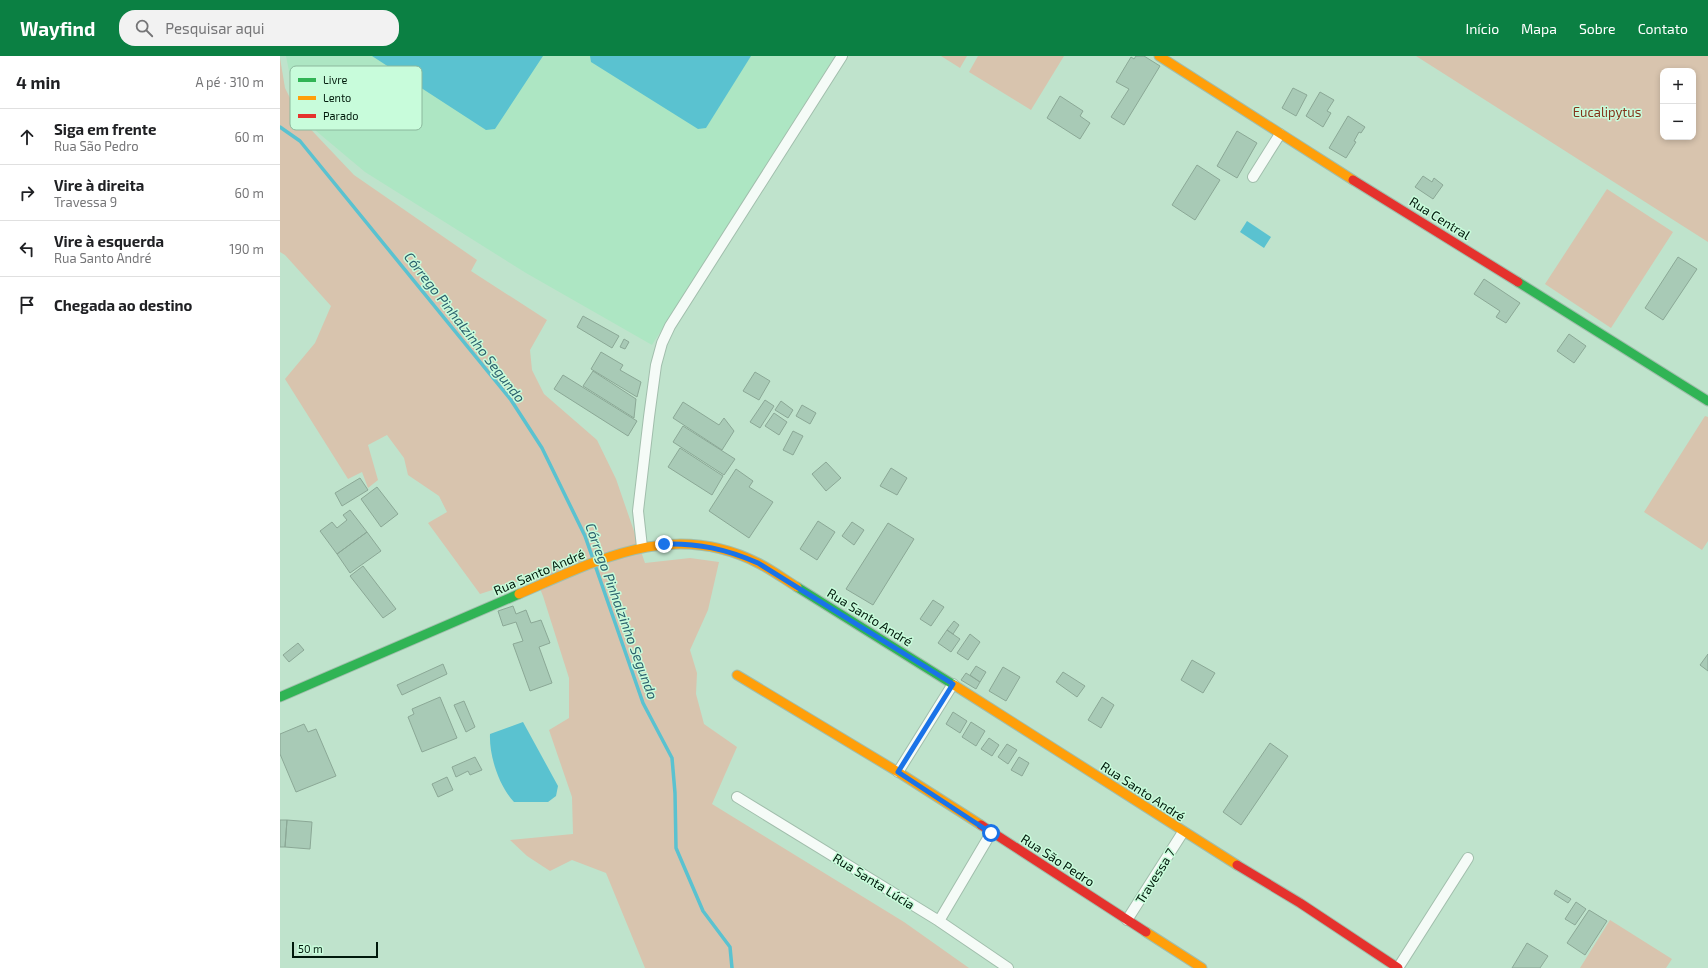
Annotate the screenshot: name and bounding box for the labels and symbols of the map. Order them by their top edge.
legend [290,66,422,130]
text: Livre [323,73,347,86]
text: Lento [323,91,351,104]
park label: Eucalipytus [1573,104,1641,120]
text: Parado [323,109,359,122]
street label: Rua Central [1407,193,1473,243]
water label: Córrego Pinhalzinho Segundo [401,248,529,406]
water label: Córrego Pinhalzinho Segundo [582,521,662,702]
route end [655,535,673,553]
street label: Rua Santo André [491,546,587,598]
street label: Rua Santo André [824,584,916,650]
street label: Rua Santo André [1098,758,1188,824]
route start [982,824,1000,842]
street label: Rua São Pedro [1018,830,1098,890]
street label: Travessa 7 [1132,845,1178,907]
street label: Rua Santa Lúcia [830,850,918,912]
scale bar [292,940,378,959]

